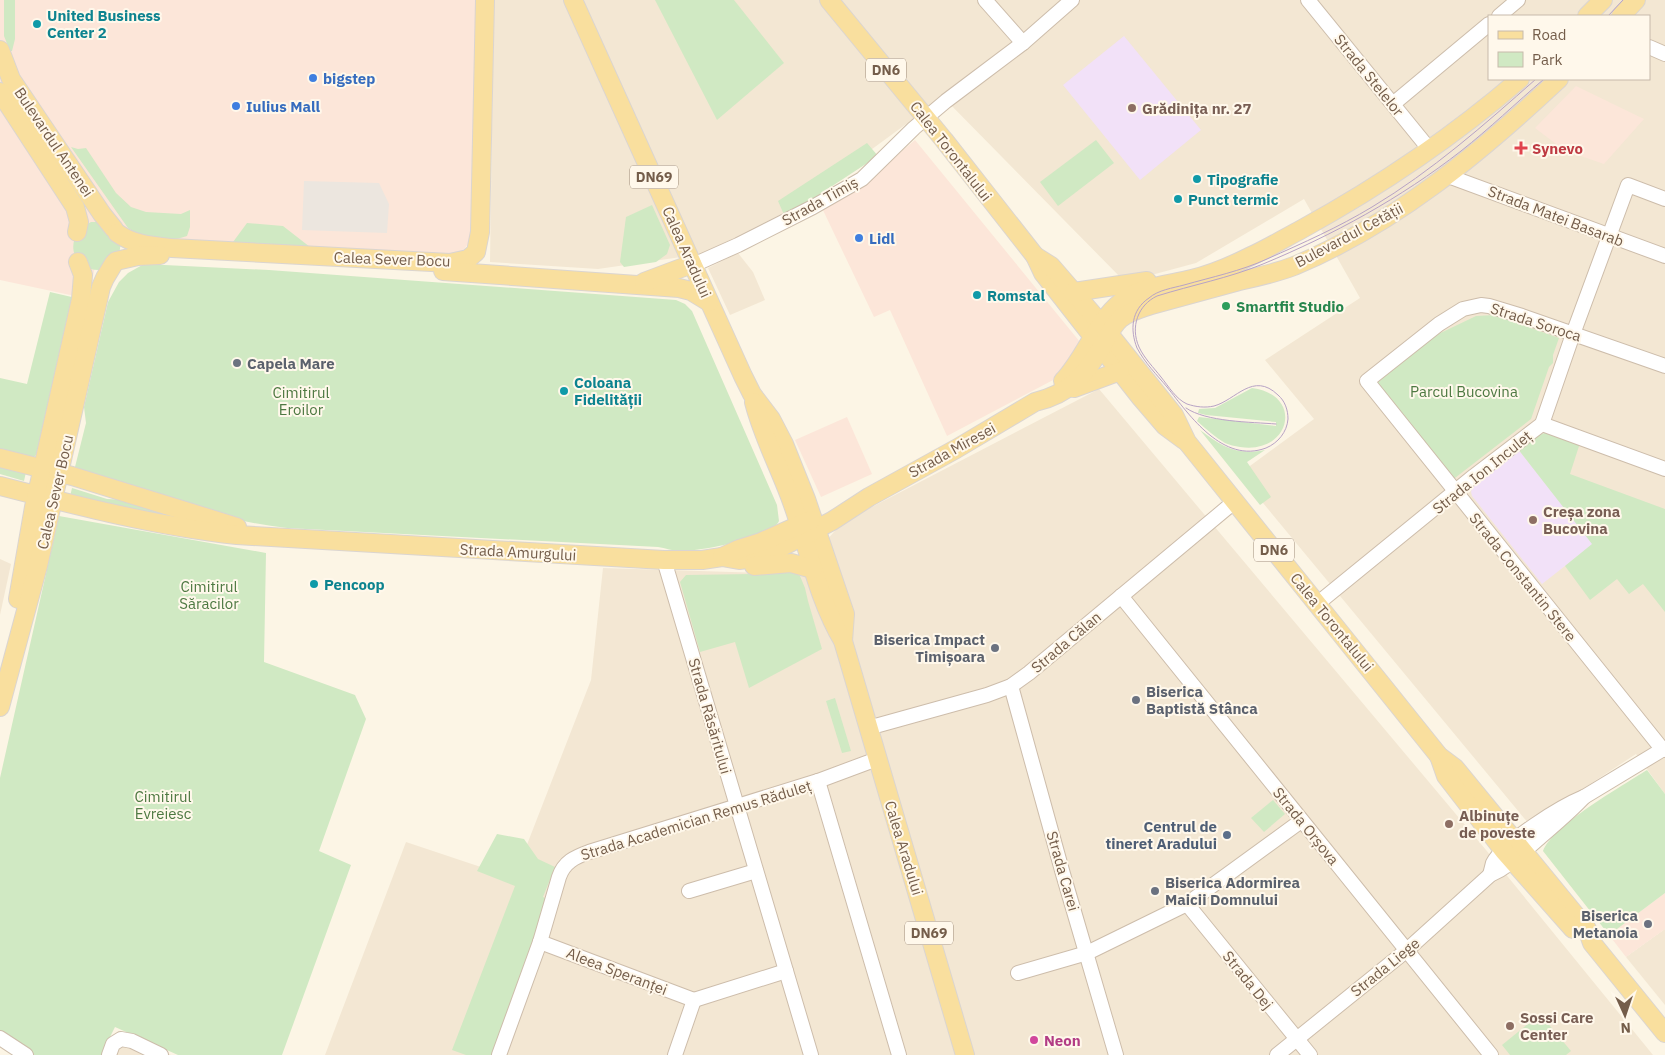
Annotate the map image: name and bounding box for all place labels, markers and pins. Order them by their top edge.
place label: United Business Center 2 [47,6,161,42]
marker: United Business Center 2 [31,18,43,30]
place label: bigstep [323,69,375,88]
marker: bigstep [307,72,319,84]
place label: Iulius Mall [246,97,321,116]
place label: Grădinița nr. 27 [1142,99,1252,118]
marker: Iulius Mall [230,100,242,112]
marker: Grădinița nr. 27 [1126,102,1138,114]
place label: Synevo [1532,139,1583,158]
marker: Synevo [1514,141,1528,155]
place label: Tipografie [1207,170,1278,189]
marker: Tipografie [1191,173,1203,185]
place label: Punct termic [1188,190,1279,209]
marker: Punct termic [1172,193,1184,205]
place label: Lidl [869,229,895,248]
marker: Lidl [853,232,865,244]
place label: Romstal [987,286,1045,305]
marker: Romstal [971,289,983,301]
place label: Smartfit Studio [1236,297,1344,316]
marker: Smartfit Studio [1220,300,1232,312]
place label: Capela Mare [247,354,335,373]
marker: Capela Mare [231,357,243,369]
place label: Coloana Fidelității [574,373,642,409]
marker: Coloana Fidelității [558,385,570,397]
place label: Creșa zona Bucovina [1543,502,1621,538]
marker: Creșa zona Bucovina [1527,514,1539,526]
place label: Pencoop [324,575,385,594]
marker: Pencoop [308,578,320,590]
place label: Biserica Impact Timișoara [873,630,985,666]
marker: Biserica Impact Timișoara [989,642,1001,654]
place label: Biserica Baptistă Stânca [1146,682,1258,718]
marker: Biserica Baptistă Stânca [1130,694,1142,706]
place label: Albinuțe de poveste [1459,806,1536,842]
place label: Centrul de tineret Aradului [1105,817,1217,853]
marker: Albinuțe de poveste [1443,818,1455,830]
marker: Centrul de tineret Aradului [1221,829,1233,841]
place label: Biserica Adormirea Maicii Domnului [1165,873,1300,909]
marker: Biserica Adormirea Maicii Domnului [1149,885,1161,897]
place label: Biserica Metanoia [1573,906,1638,942]
marker: Biserica Metanoia [1642,918,1654,930]
place label: Sossi Care Center [1520,1008,1593,1044]
marker: Sossi Care Center [1504,1020,1516,1032]
place label: Neon [1044,1031,1081,1050]
marker: Neon [1028,1034,1040,1046]

